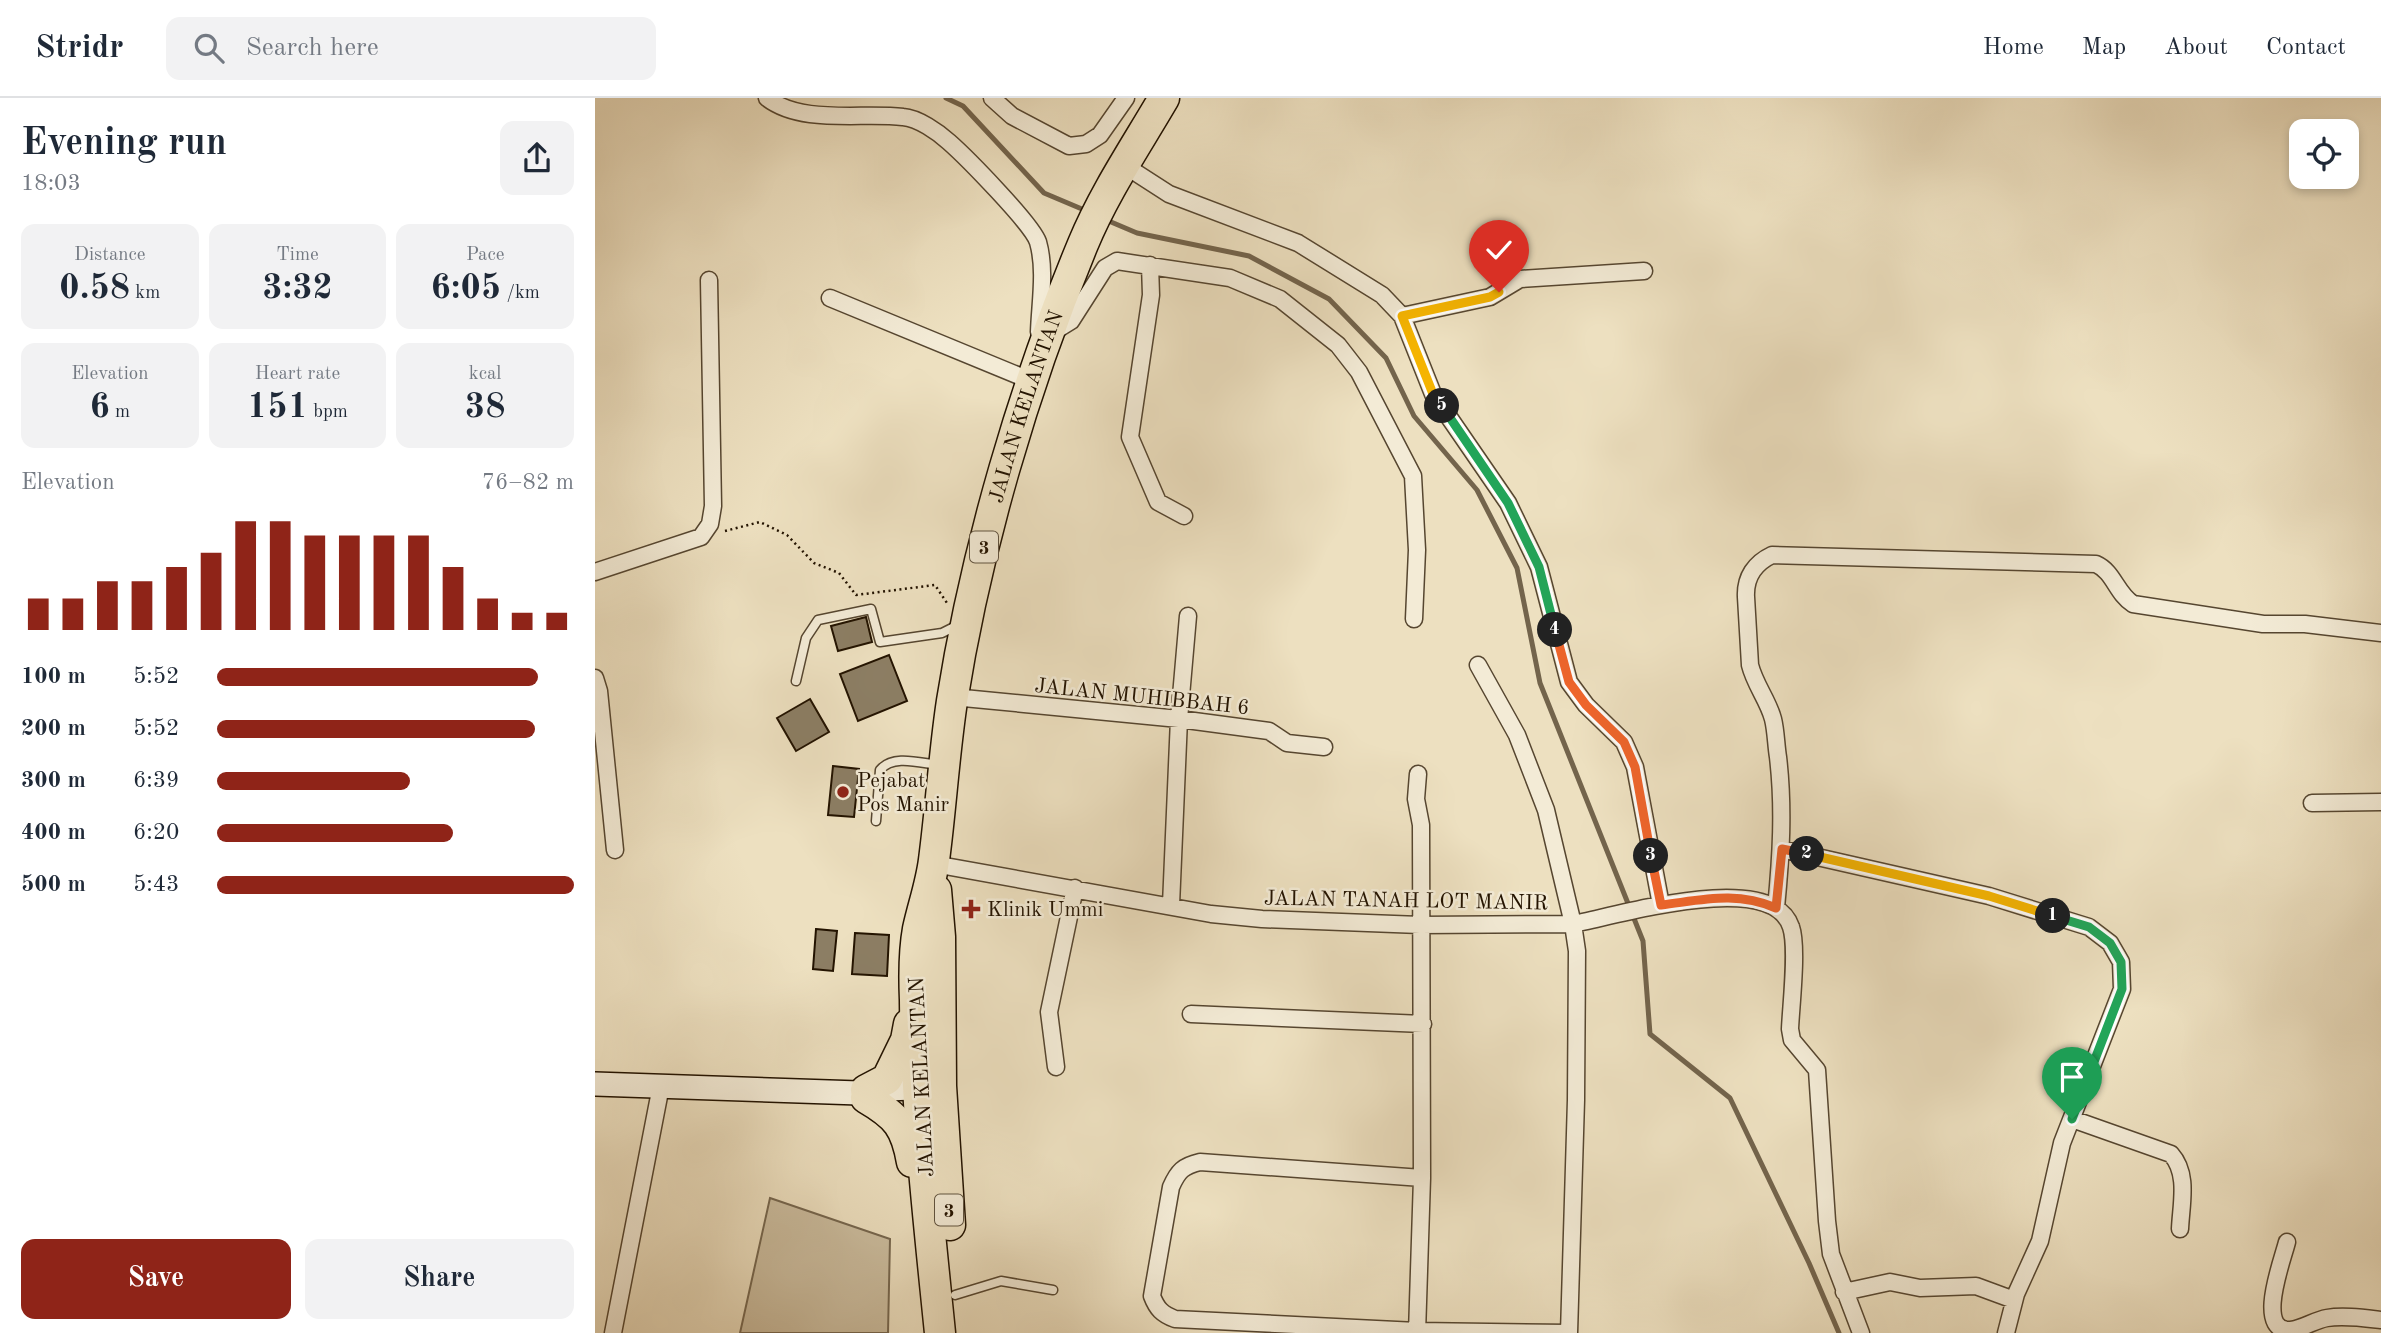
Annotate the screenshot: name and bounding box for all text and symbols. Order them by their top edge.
search box [166,17,656,80]
icon: search [190,29,228,67]
text: Stridr [35,32,124,65]
text: Search here [246,35,379,61]
text: Home [1983,36,2044,60]
text: Map [2082,36,2126,60]
text: About [2164,36,2228,60]
text: Contact [2266,36,2346,60]
map controls [2289,119,2359,189]
button: locate [2289,119,2359,189]
button: share [500,121,574,195]
text: Evening run [21,125,227,163]
text: 18:03 [21,172,81,195]
pin [1469,220,1529,292]
icon: check [1480,231,1518,269]
text: Distance [74,246,146,265]
text: Time [276,246,319,265]
text: Pace [466,246,504,265]
text: 0.58 [59,271,130,306]
text: 3:32 [262,271,333,306]
text: 6:05 [430,271,501,306]
text: km [130,284,160,303]
text: /km [501,284,540,303]
street label: JALAN KELANTAN [986,308,1068,505]
text: Elevation [71,365,148,384]
text: Heart rate [255,365,340,384]
text: kcal [469,365,502,384]
pin: 5 [1425,388,1459,424]
text: 6 [89,390,110,425]
text: 151 [247,390,308,425]
text: 38 [465,390,505,425]
text: 5 [1436,396,1447,415]
text: m [110,403,130,422]
text: bpm [308,403,348,422]
text: Elevation [21,471,115,494]
text: 76–82 m [482,471,574,494]
road number: 3 [970,531,998,562]
pin: 4 [1537,612,1573,648]
text: 4 [1549,620,1560,639]
text: 100 m [21,665,86,688]
text: 5:52 [133,665,179,688]
street label: JALAN MUHIBBAH 6 [1033,676,1250,719]
text: 200 m [21,717,86,740]
text: 5:52 [133,717,179,740]
text: 300 m [21,769,86,792]
text: 6:39 [133,769,179,792]
place label: Pejabat Pos Manir [857,771,950,816]
marker: Pejabat Pos Manir [835,784,851,800]
text: 400 m [21,821,86,844]
text: 6:20 [133,821,179,844]
pin: 2 [1789,836,1825,872]
pin: 3 [1633,838,1669,874]
text: 2 [1801,844,1812,863]
text: 3 [1645,846,1656,865]
text: 500 m [21,873,86,896]
text: 5:43 [133,873,179,896]
street label: JALAN TANAH LOT MANIR [1264,889,1548,914]
pin: 1 [2035,898,2071,934]
marker: Klinik Ummi [961,899,981,919]
place label: Klinik Ummi [987,900,1103,921]
text: 1 [2047,906,2058,925]
street label: JALAN KELANTAN [907,976,938,1178]
pin [2042,1047,2102,1119]
icon: arrive [2053,1058,2091,1096]
road number: 3 [935,1194,963,1226]
button: Save [21,1239,291,1319]
button: Share [305,1239,574,1319]

